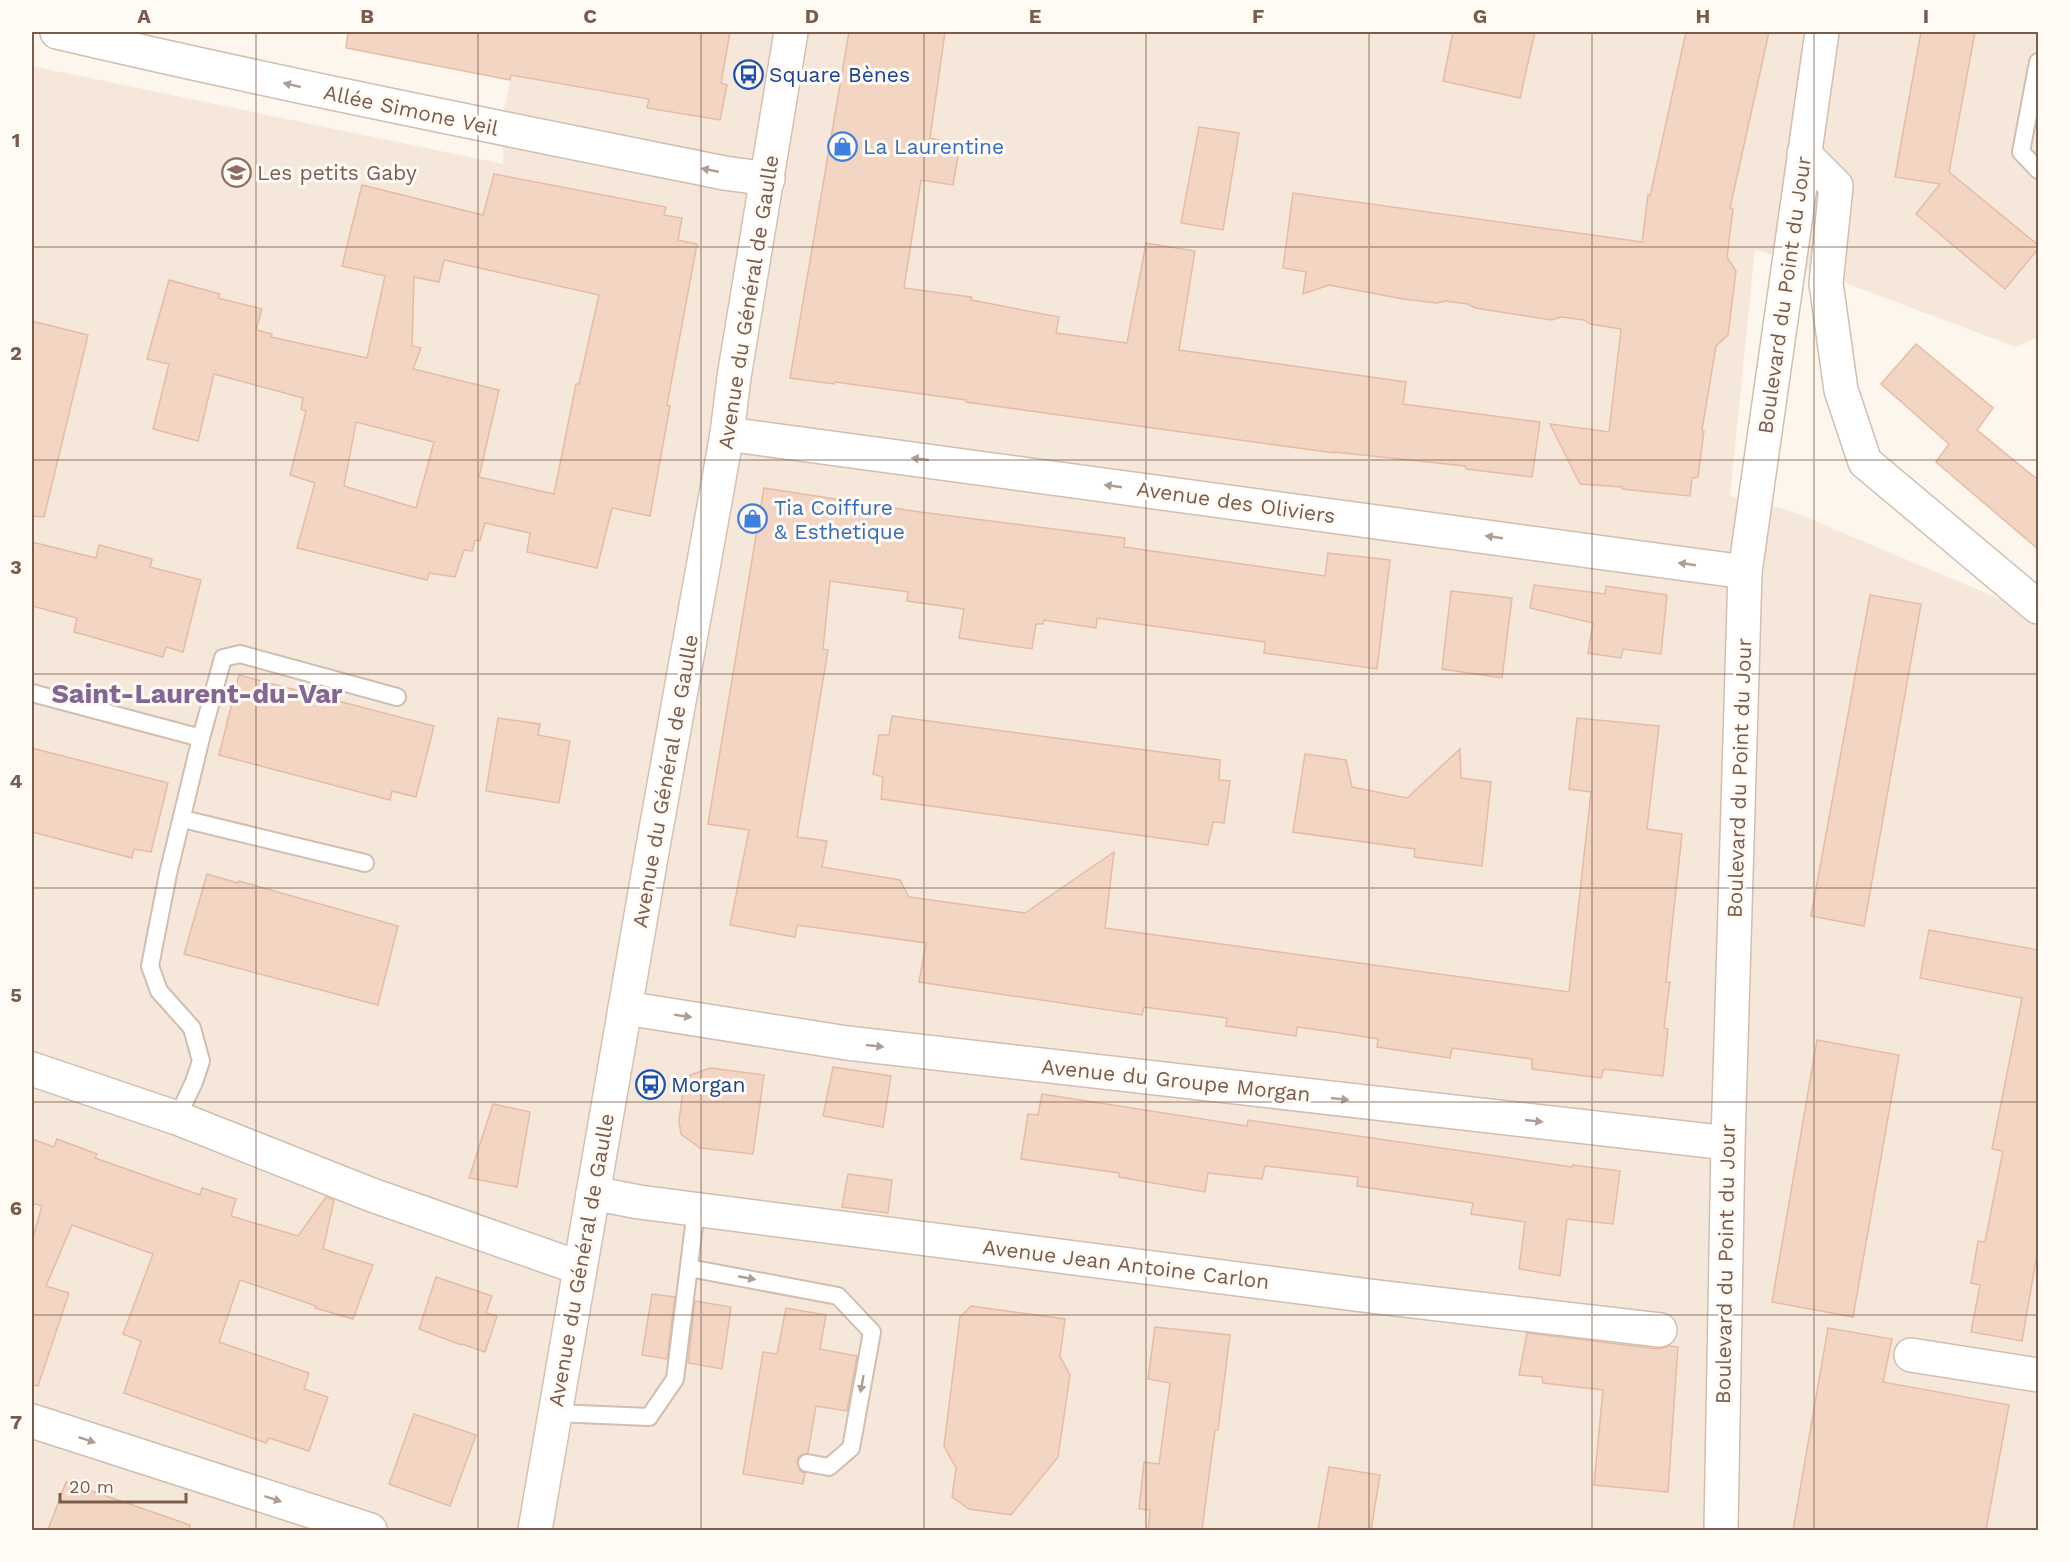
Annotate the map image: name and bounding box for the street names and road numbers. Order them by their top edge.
street label: Allée Simone Veil [321,79,501,141]
street label: Avenue du Général de Gaulle [712,153,784,451]
street label: Boulevard du Point du Jour [1752,154,1816,435]
street label: Avenue des Oliviers [1135,476,1337,528]
street label: Avenue du Général de Gaulle [627,632,703,930]
street label: Boulevard du Point du Jour [1722,637,1756,918]
street label: Avenue du Groupe Morgan [1040,1053,1312,1107]
street label: Avenue du Général de Gaulle [543,1111,619,1409]
street label: Boulevard du Point du Jour [1710,1123,1740,1404]
street label: Avenue Jean Antoine Carlon [981,1234,1271,1294]

